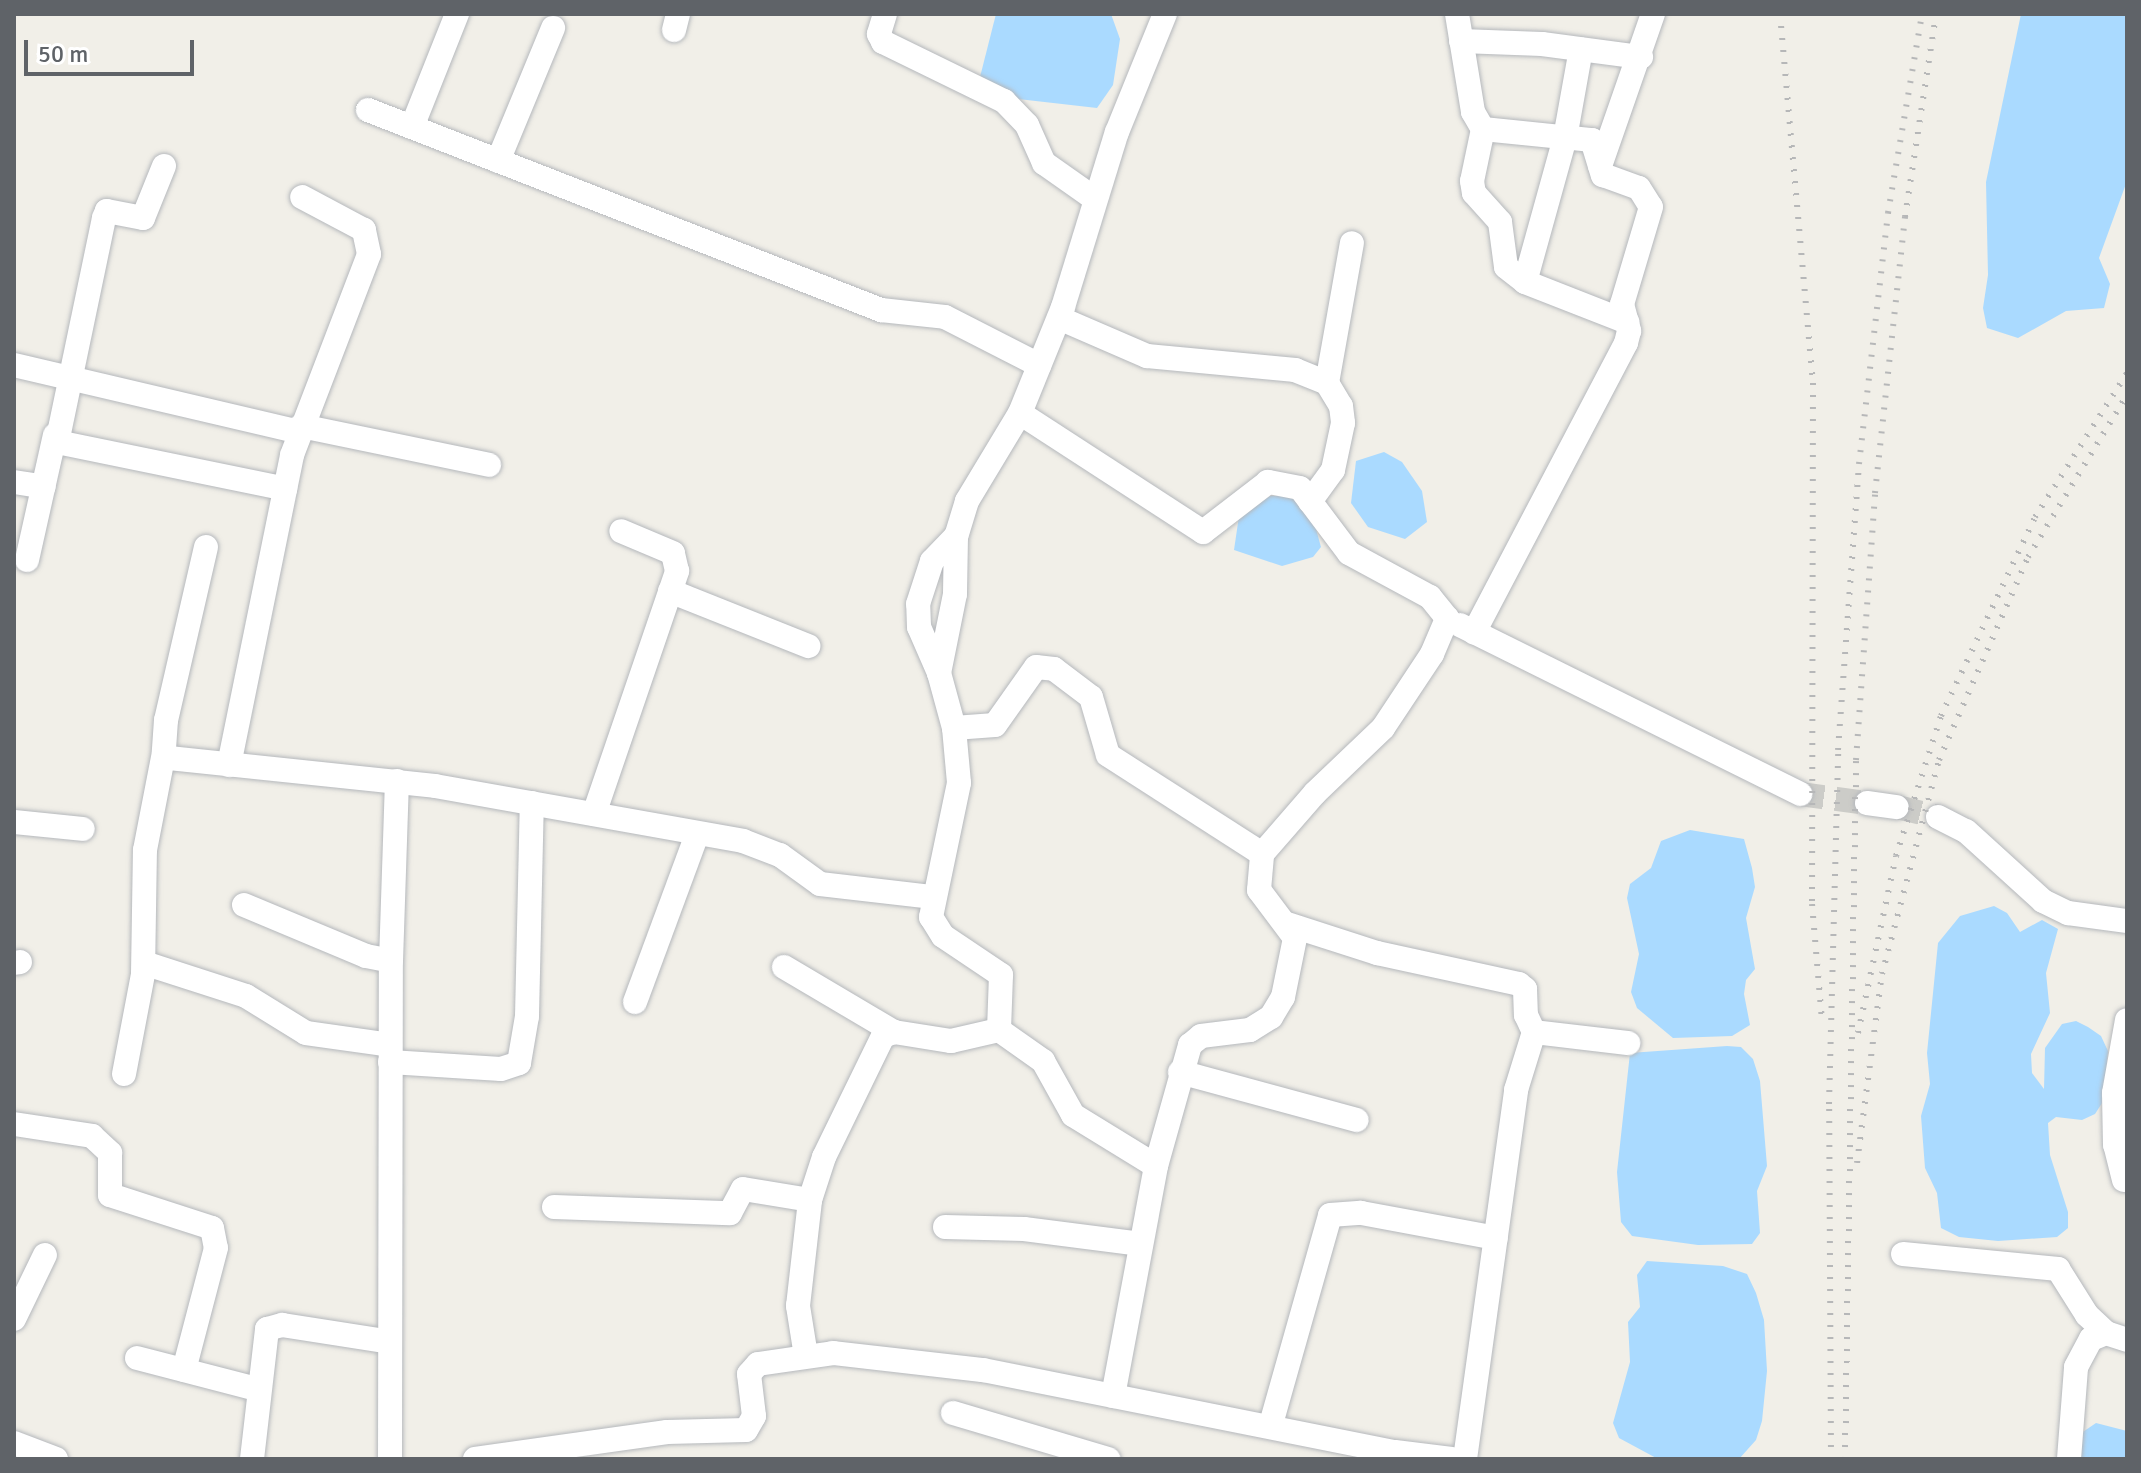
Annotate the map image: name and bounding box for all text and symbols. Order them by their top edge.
scale bar [28,24,198,74]
text: 50 m [38,39,88,69]

